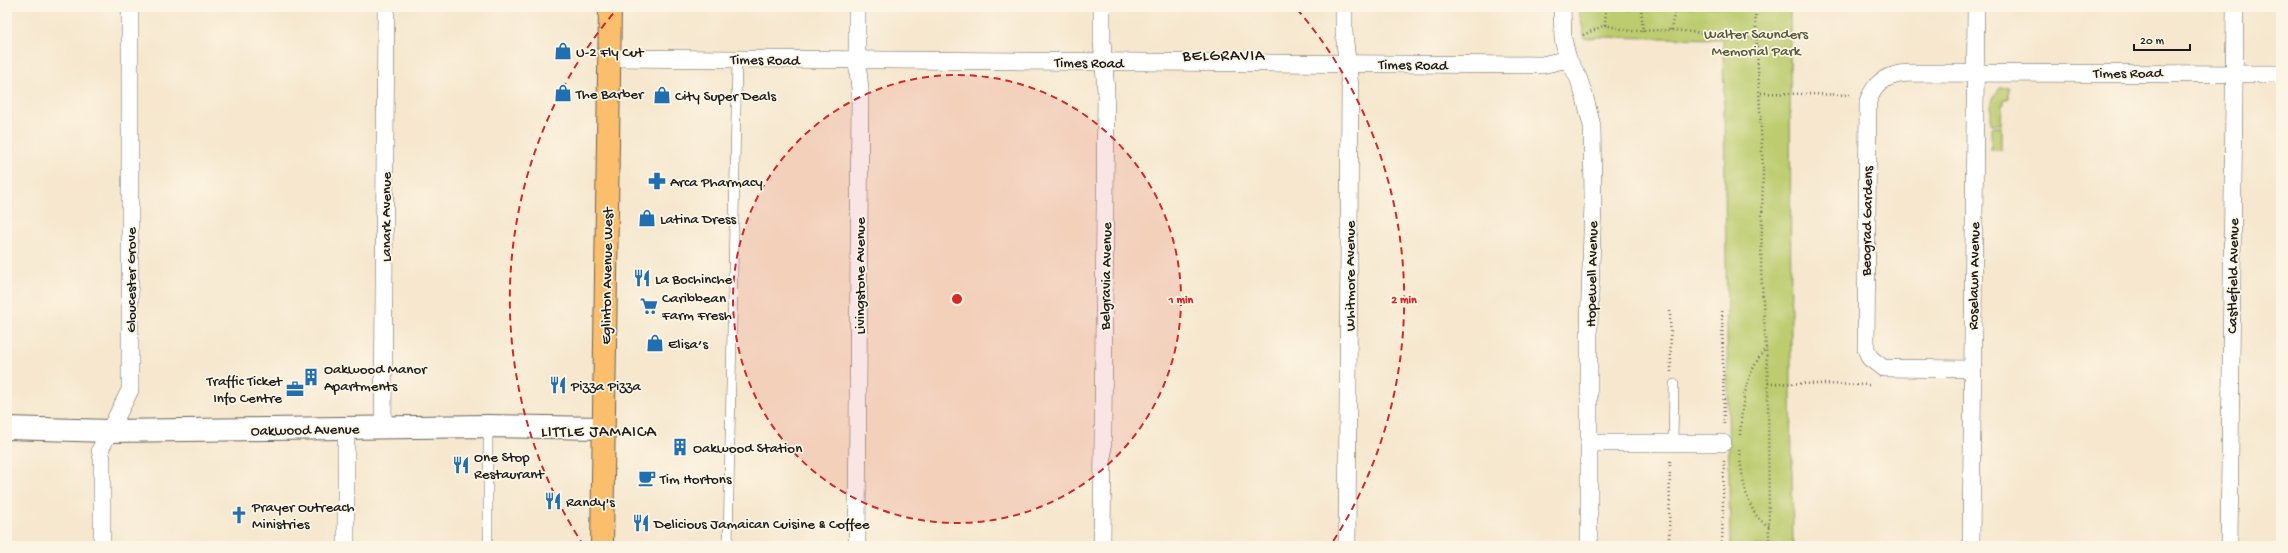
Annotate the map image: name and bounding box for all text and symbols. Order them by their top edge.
park label: Walter Saunders Memorial Park [1704,26,1808,61]
scale bar [2134,26,2190,52]
text: 20 m [2140,35,2165,49]
shop icon: U-2 Fly Cut [553,41,573,61]
place label: U-2 Fly Cut [576,44,645,62]
district label: BELGRAVIA [1181,48,1266,67]
street label: Times Road [729,51,801,71]
street label: Times Road [1053,54,1125,74]
street label: Times Road [1377,56,1449,76]
street label: Times Road [2092,65,2164,83]
shop icon: The Barber [553,83,573,103]
shop icon: City Super Deals [652,85,672,105]
place label: The Barber [575,86,645,104]
place label: City Super Deals [675,88,777,106]
street label: Beograd Gardens [1858,165,1878,277]
pharmacy icon: Arca Pharmacy [647,171,667,191]
street label: Lanark Avenue [378,172,396,262]
place label: Arca Pharmacy [670,174,763,192]
street label: Eglinton Avenue West [598,206,618,345]
shop icon: Latina Dress [637,208,657,228]
place label: Latina Dress [660,211,737,229]
street label: Livingstone Avenue [852,217,870,335]
street label: Castlefield Avenue [2224,218,2244,334]
street label: Whitmore Avenue [1342,221,1360,331]
street label: Hopewell Avenue [1583,221,1603,327]
street label: Belgravia Avenue [1097,222,1117,331]
street label: Roselawn Avenue [1965,222,1985,330]
street label: Gloucester Grove [123,227,141,333]
restaurant icon: La Bochinche [632,268,652,288]
place label: La Bochinche [655,271,733,289]
place label: Caribbean Farm Fresh [661,290,732,325]
centre of rings [950,292,964,306]
text: 1 min [1168,294,1194,308]
text: 2 min [1391,294,1417,308]
supermarket icon: Caribbean Farm Fresh [639,296,659,316]
shop icon: Elisa’s [645,333,665,353]
place label: Elisa’s [668,336,708,354]
place label: Oakwood Manor Apartments [324,361,428,396]
building icon: Oakwood Manor Apartments [301,367,321,387]
place label: Traffic Ticket Info Centre [206,373,284,408]
restaurant icon: Pizza Pizza [548,375,568,395]
place label: Pizza Pizza [570,378,641,396]
office icon: Traffic Ticket Info Centre [285,379,305,399]
street label: Oakwood Avenue [251,421,360,441]
district label: LITTLE JAMAICA [541,424,658,443]
building icon: Oakwood Station [670,437,690,457]
place label: Oakwood Station [693,440,802,458]
place label: One Stop Restaurant [474,449,545,484]
restaurant icon: One Stop Restaurant [451,455,471,475]
cafe icon: Tim Hortons [637,468,657,488]
place label: Tim Hortons [659,471,732,489]
restaurant icon: Randy's [543,491,563,511]
place label: Randy's [566,494,615,512]
place label: Prayer Outreach Ministries [251,499,355,534]
church icon: Prayer Outreach Ministries [229,505,249,525]
restaurant icon: Delicious Jamaican Cuisine & Coffee [631,513,651,533]
place label: Delicious Jamaican Cuisine & Coffee [653,516,870,534]

